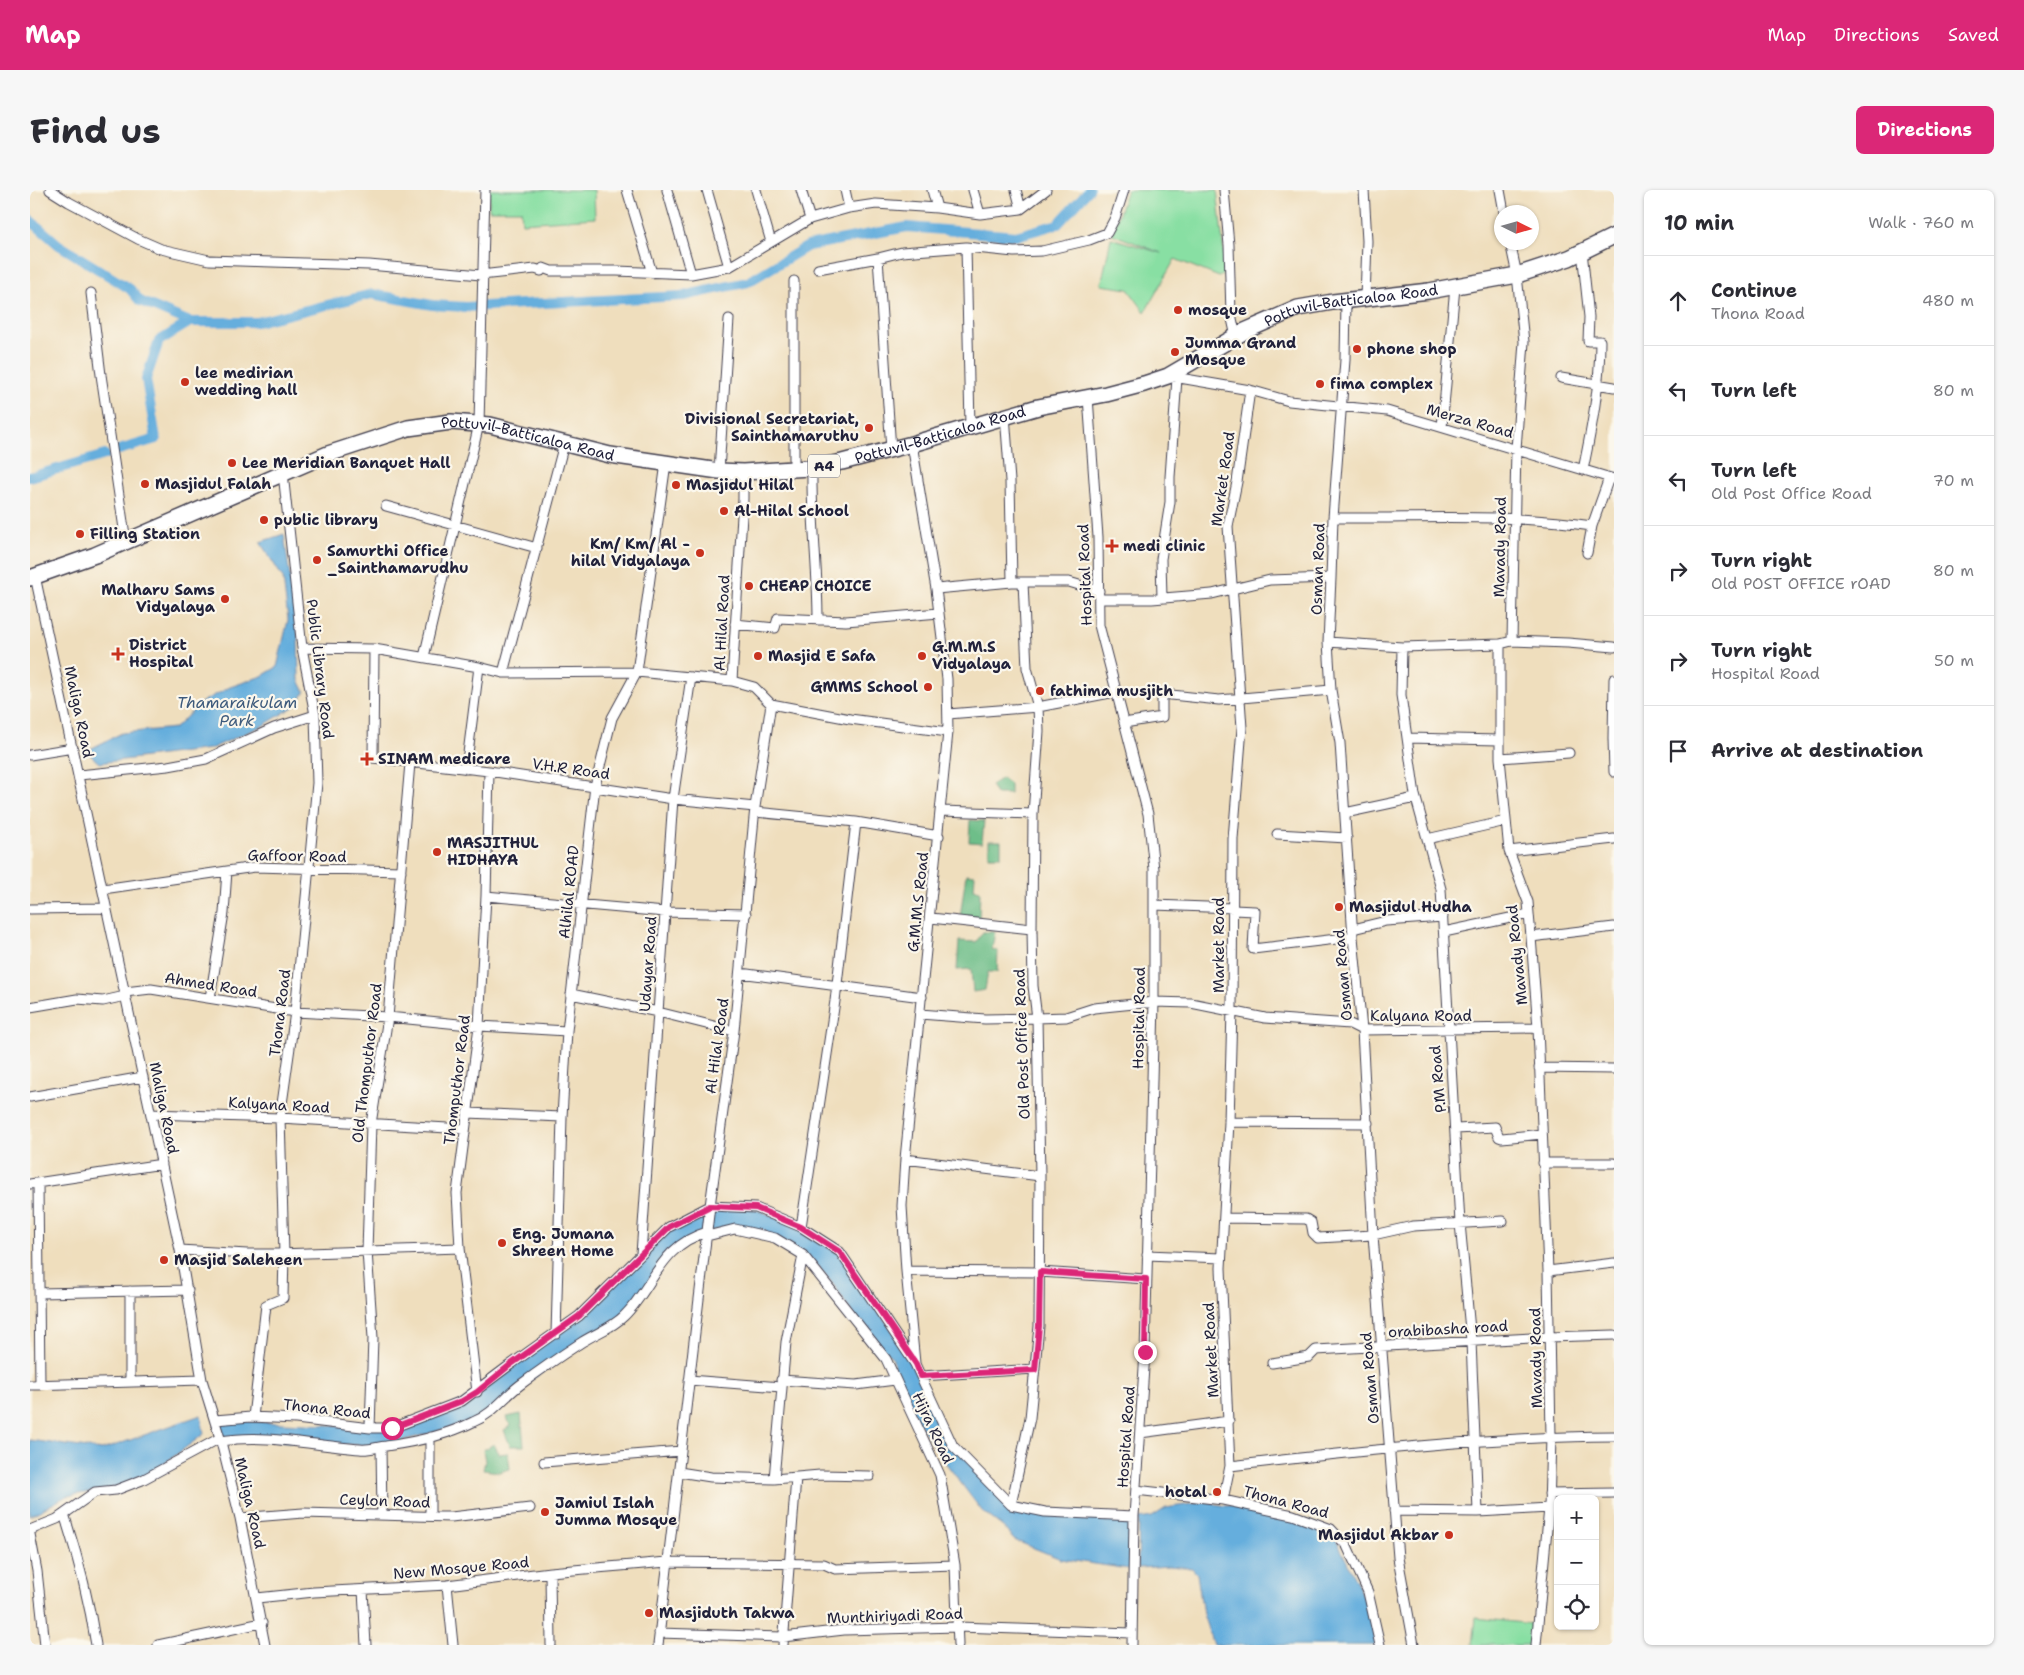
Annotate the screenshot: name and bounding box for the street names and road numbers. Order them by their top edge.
street label: Pottuvil-Batticaloa Road [1261,279,1440,332]
street label: Merza Road [1424,399,1516,443]
street label: Pottuvil-Batticaloa Road [852,401,1029,468]
street label: Pottuvil-Batticaloa Road [440,412,617,466]
street label: Market Road [1206,430,1240,528]
road number: A4 [808,454,840,478]
street label: Mavady Road [1489,496,1511,598]
street label: Osman Road [1306,522,1330,615]
street label: Hospital Road [1073,523,1097,626]
street label: Al Hilal Road [709,574,735,672]
street label: Public Library Road [301,598,339,741]
street label: Maliga Road [60,664,99,760]
street label: V.H.R Road [531,754,612,784]
street label: Alhilal ROAD [554,844,584,940]
street label: Gaffoor Road [247,845,347,867]
street label: G.M.M.S Road [903,850,933,953]
street label: Market Road [1209,897,1229,993]
street label: Mavady Road [1502,903,1532,1006]
street label: Udayar Road [635,915,661,1013]
street label: Osman Road [1329,928,1357,1022]
street label: Hospital Road [1128,966,1150,1069]
street label: Ahmed Road [163,968,259,1002]
street label: Thona Road [265,968,295,1058]
street label: Old Post Office Road [1009,968,1035,1120]
street label: Old Thomputhor Road [347,981,387,1144]
street label: Al Hilal Road [700,996,734,1095]
street label: Kalyana Road [1370,1006,1472,1026]
street label: Thomputhor Road [439,1013,475,1146]
street label: P.M Road [1425,1044,1451,1113]
street label: Maliga Road [145,1060,184,1156]
street label: Kalyana Road [228,1092,331,1118]
street label: Market Road [1198,1301,1223,1398]
street label: Mavady Road [1525,1307,1547,1409]
street label: orabibasha road [1388,1316,1509,1342]
street label: Osman Road [1356,1331,1384,1425]
street label: Hospital Road [1112,1385,1140,1489]
street label: Hijra Road [908,1389,959,1468]
street label: Thona Road [282,1394,372,1424]
street label: Maliga Road [230,1455,270,1551]
street label: Thona Road [1241,1481,1332,1523]
street label: Ceylon Road [339,1489,431,1513]
street label: New Mosque Road [392,1552,530,1584]
street label: Munthiriyadi Road [827,1604,964,1628]

